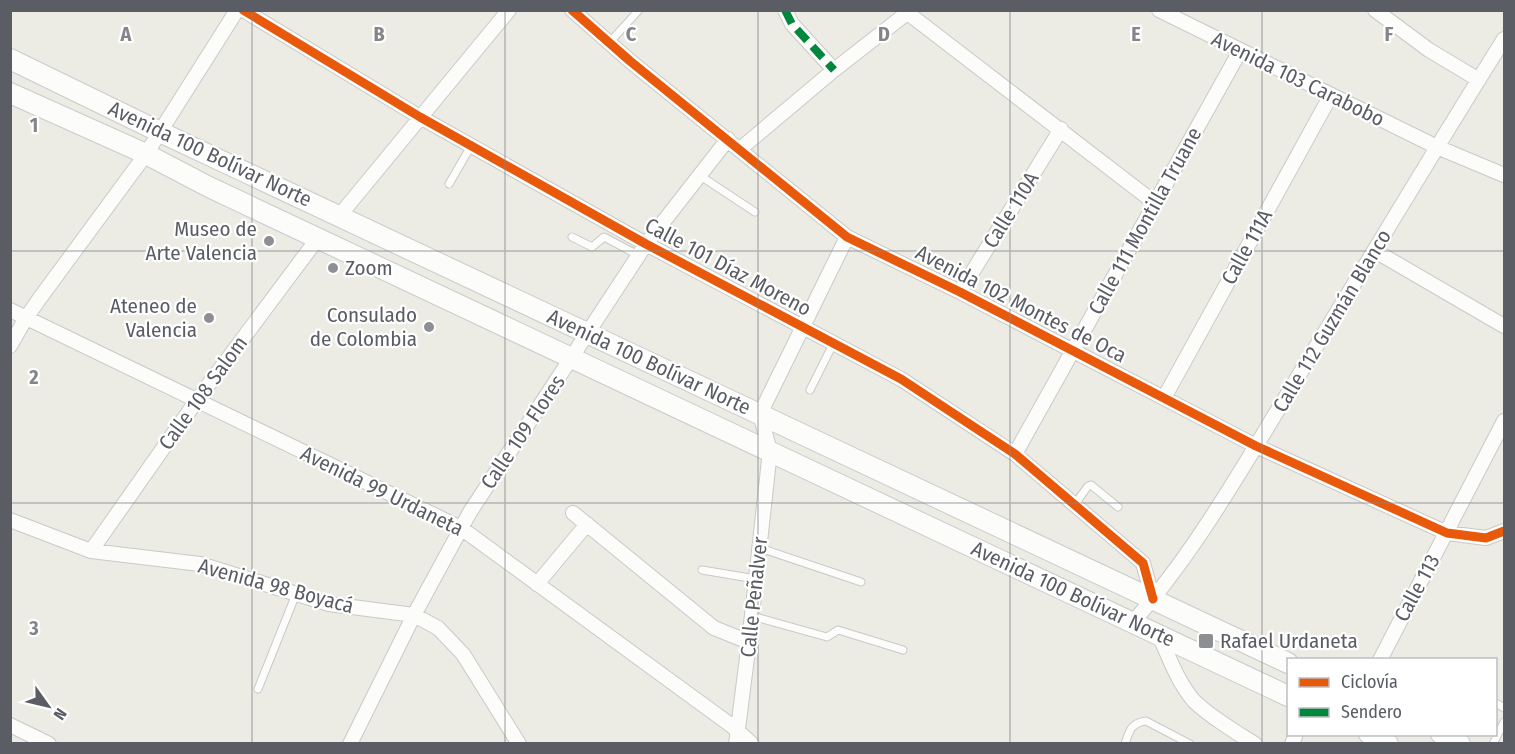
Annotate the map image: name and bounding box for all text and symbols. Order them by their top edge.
text: A [120,22,133,46]
text: B [373,22,385,46]
text: C [626,22,637,46]
text: D [878,22,890,46]
text: E [1131,22,1141,46]
text: F [1385,22,1394,46]
street label: Avenida 103 Carabobo [1207,26,1389,132]
street label: Avenida 100 Bolívar Norte [104,95,316,213]
text: 1 [30,113,38,137]
street label: Calle 111 Montilla Truane [1083,123,1207,319]
street label: Calle 110A [977,167,1045,253]
street label: Calle 111A [1216,205,1278,289]
street label: Calle 101 Díaz Moreno [640,212,816,322]
place label: Museo de Arte Valencia [145,216,257,266]
street label: Calle 112 Guzmán Blanco [1267,225,1397,417]
marker: Museo de Arte Valencia [262,234,276,248]
street label: Avenida 102 Montes de Oca [911,239,1131,369]
place label: Zoom [345,255,393,281]
marker: Zoom [326,261,340,275]
place label: Ateneo de Valencia [110,293,197,343]
place label: Consulado de Colombia [310,302,417,352]
street label: Avenida 100 Bolívar Norte [543,303,755,421]
marker: Ateneo de Valencia [202,311,216,325]
marker: Consulado de Colombia [422,320,436,334]
street label: Calle 108 Salom [153,331,253,455]
text: 2 [28,365,39,389]
street label: Calle 109 Flores [475,370,571,494]
street label: Avenida 99 Urdaneta [296,440,468,542]
street label: Calle Peñalver [735,535,773,659]
street label: Avenida 100 Bolívar Norte [967,535,1179,653]
street label: Calle 113 [1389,550,1445,626]
street label: Avenida 98 Boyacá [195,553,357,619]
text: 3 [28,616,39,640]
place label: Rafael Urdaneta [1220,628,1358,654]
marker: Rafael Urdaneta [1197,632,1215,650]
legend [1287,658,1497,736]
text: Ciclovía [1341,671,1398,693]
north arrow [18,676,78,736]
text: Sendero [1341,701,1402,723]
text: N [49,705,71,723]

